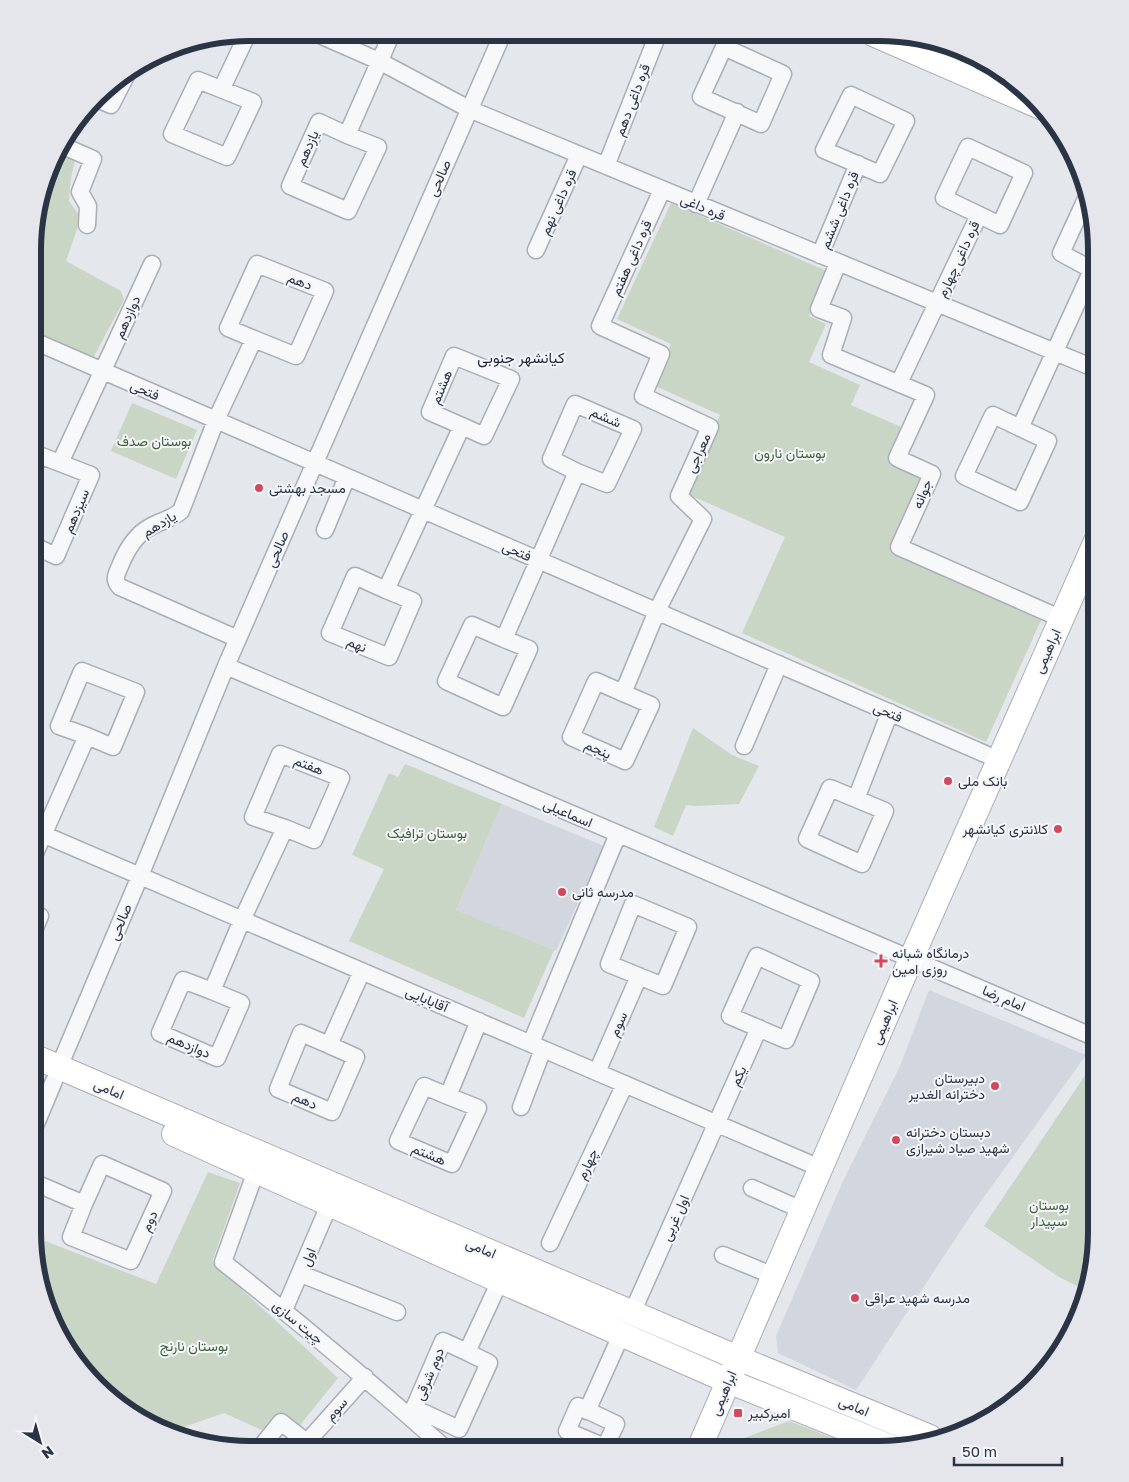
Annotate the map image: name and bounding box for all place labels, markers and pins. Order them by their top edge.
place label: مسجد بهشتی [269,479,346,497]
marker: مسجد بهشتی [253,482,265,494]
place label: بانک ملی [958,772,1007,790]
marker: بانک ملی [942,775,954,787]
place label: کلانتری کیانشهر [961,820,1048,838]
marker: کلانتری کیانشهر [1052,823,1064,835]
place label: مدرسه ثانی [572,883,634,901]
marker: مدرسه ثانی [556,886,568,898]
place label: درمانگاه شبانه روزی امین [892,944,969,978]
marker: درمانگاه شبانه روزی امین [874,954,888,968]
place label: دبیرستان دخترانه الغدیر [907,1069,985,1103]
marker: دبیرستان دخترانه الغدیر [989,1080,1001,1092]
place label: دبستان دخترانه شهید صیاد شیرازی [906,1123,1010,1157]
marker: دبستان دخترانه شهید صیاد شیرازی [890,1134,902,1146]
place label: مدرسه شهید عراقی [865,1289,970,1307]
marker: مدرسه شهید عراقی [849,1292,861,1304]
place label: امیرکبیر [747,1404,790,1422]
marker: امیرکبیر [732,1407,744,1419]

